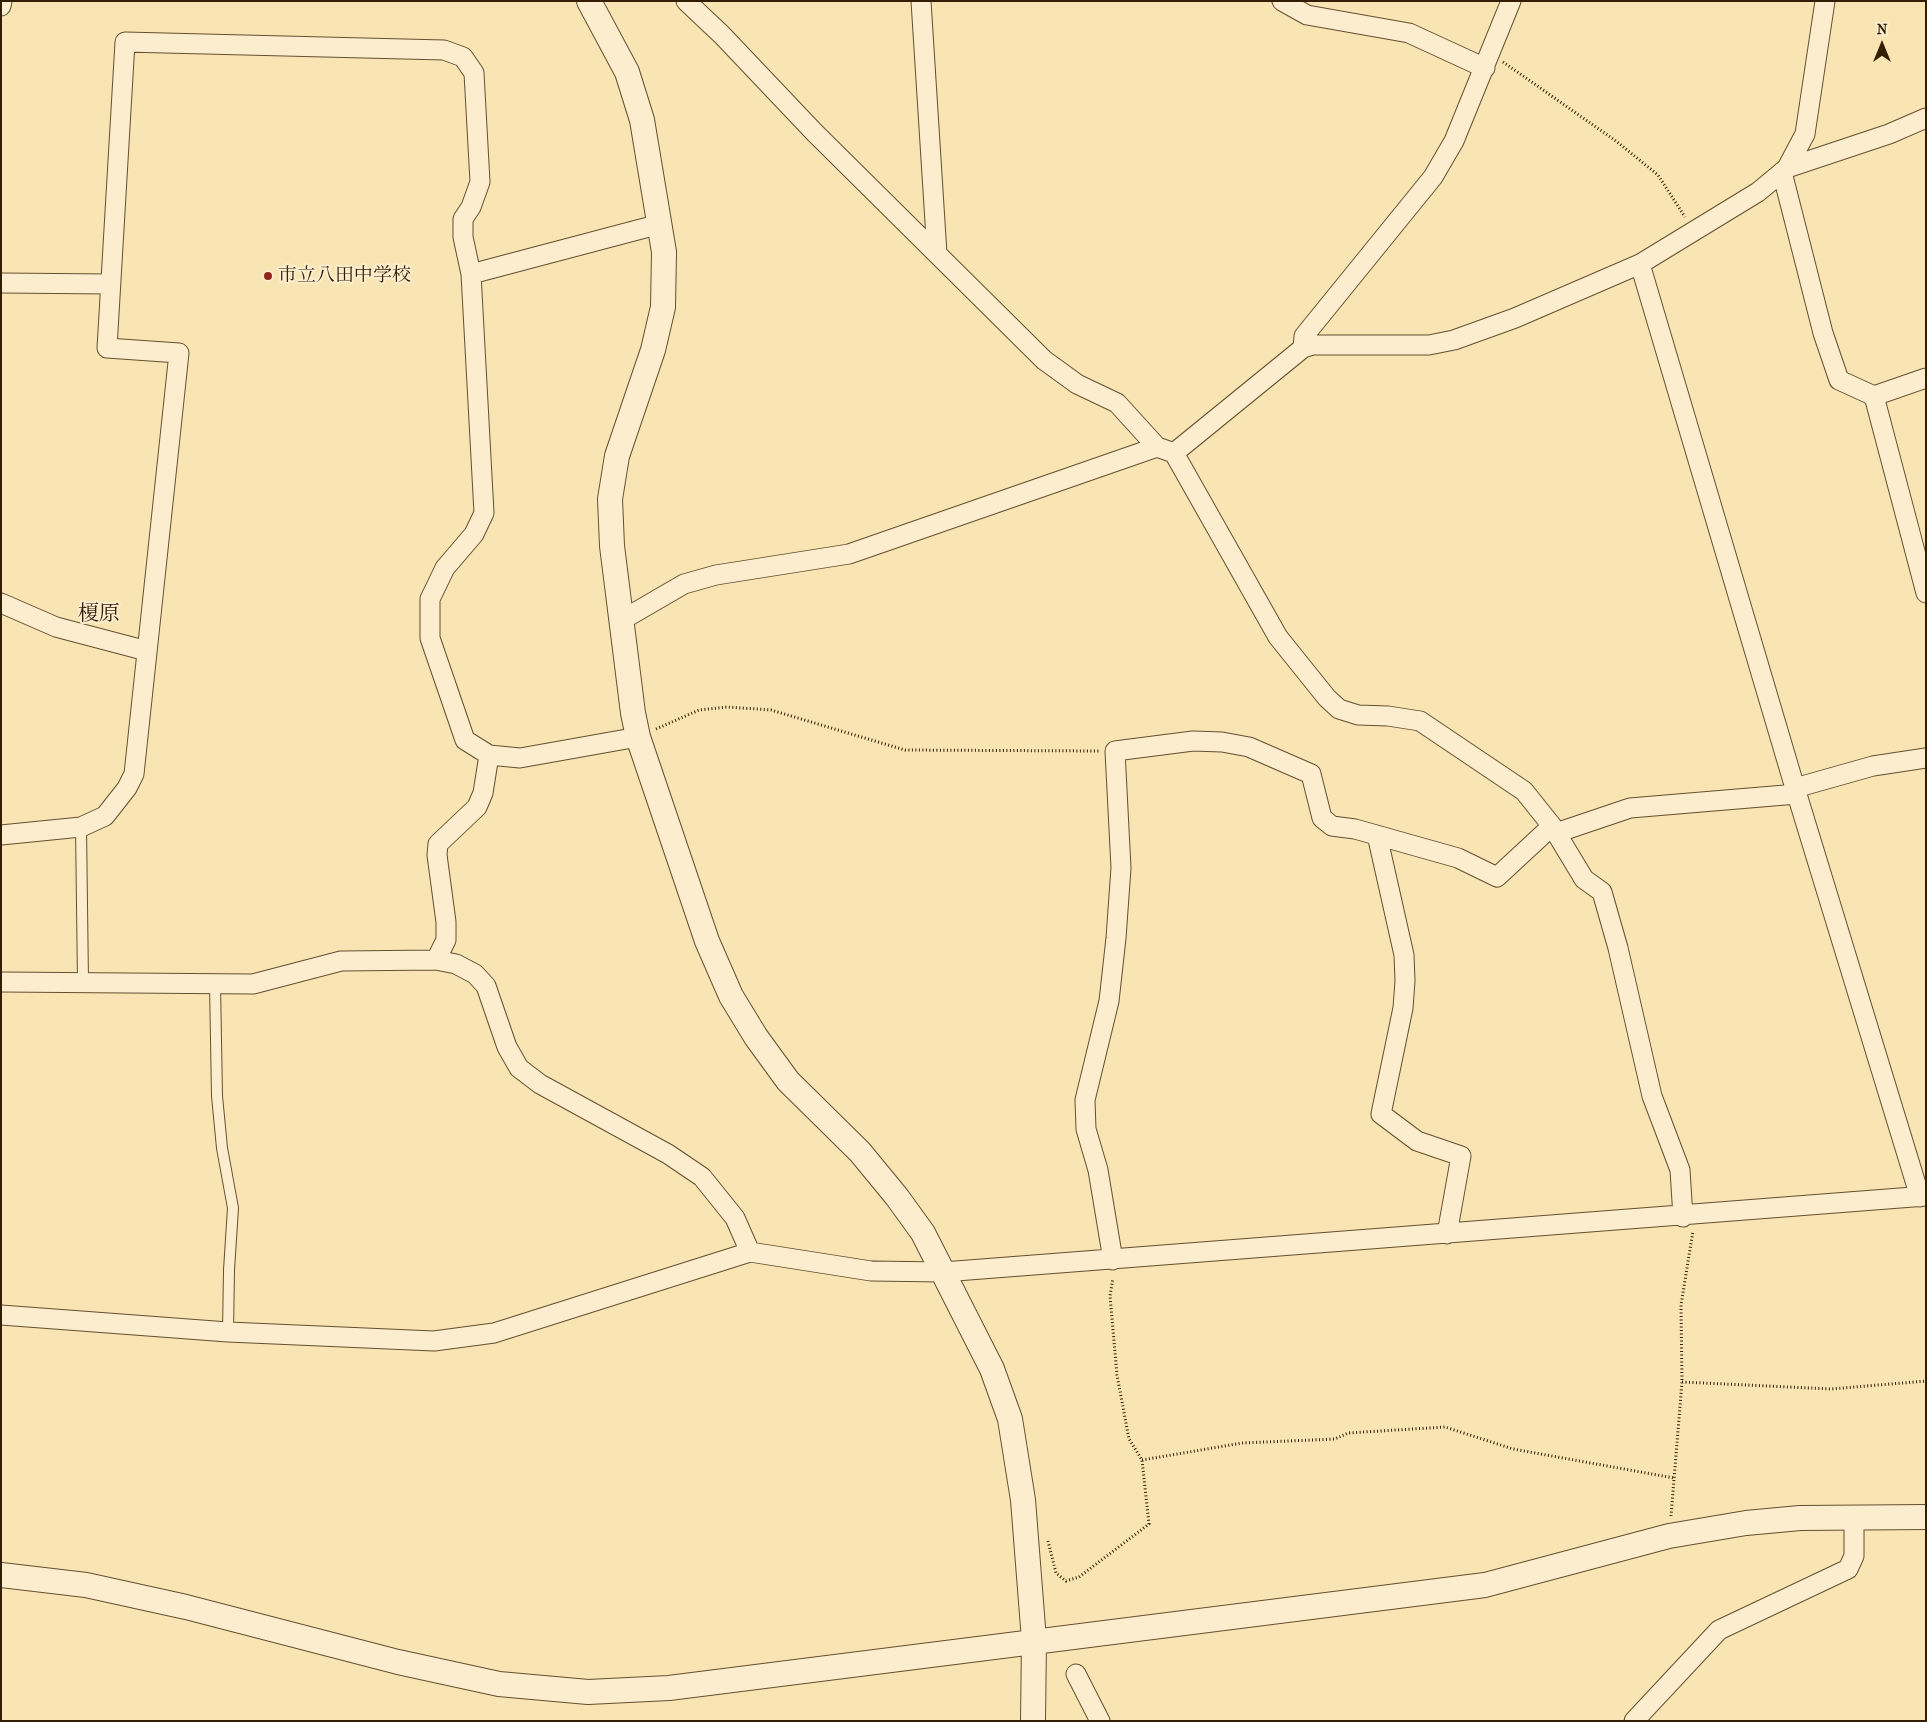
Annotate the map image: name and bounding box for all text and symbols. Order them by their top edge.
north arrow [1857,20,1907,70]
text: N [1877,21,1887,38]
place label: 市立八田中学校 [278,265,411,287]
marker: 市立八田中学校 [262,270,274,282]
district label: 榎原 [78,602,120,628]

